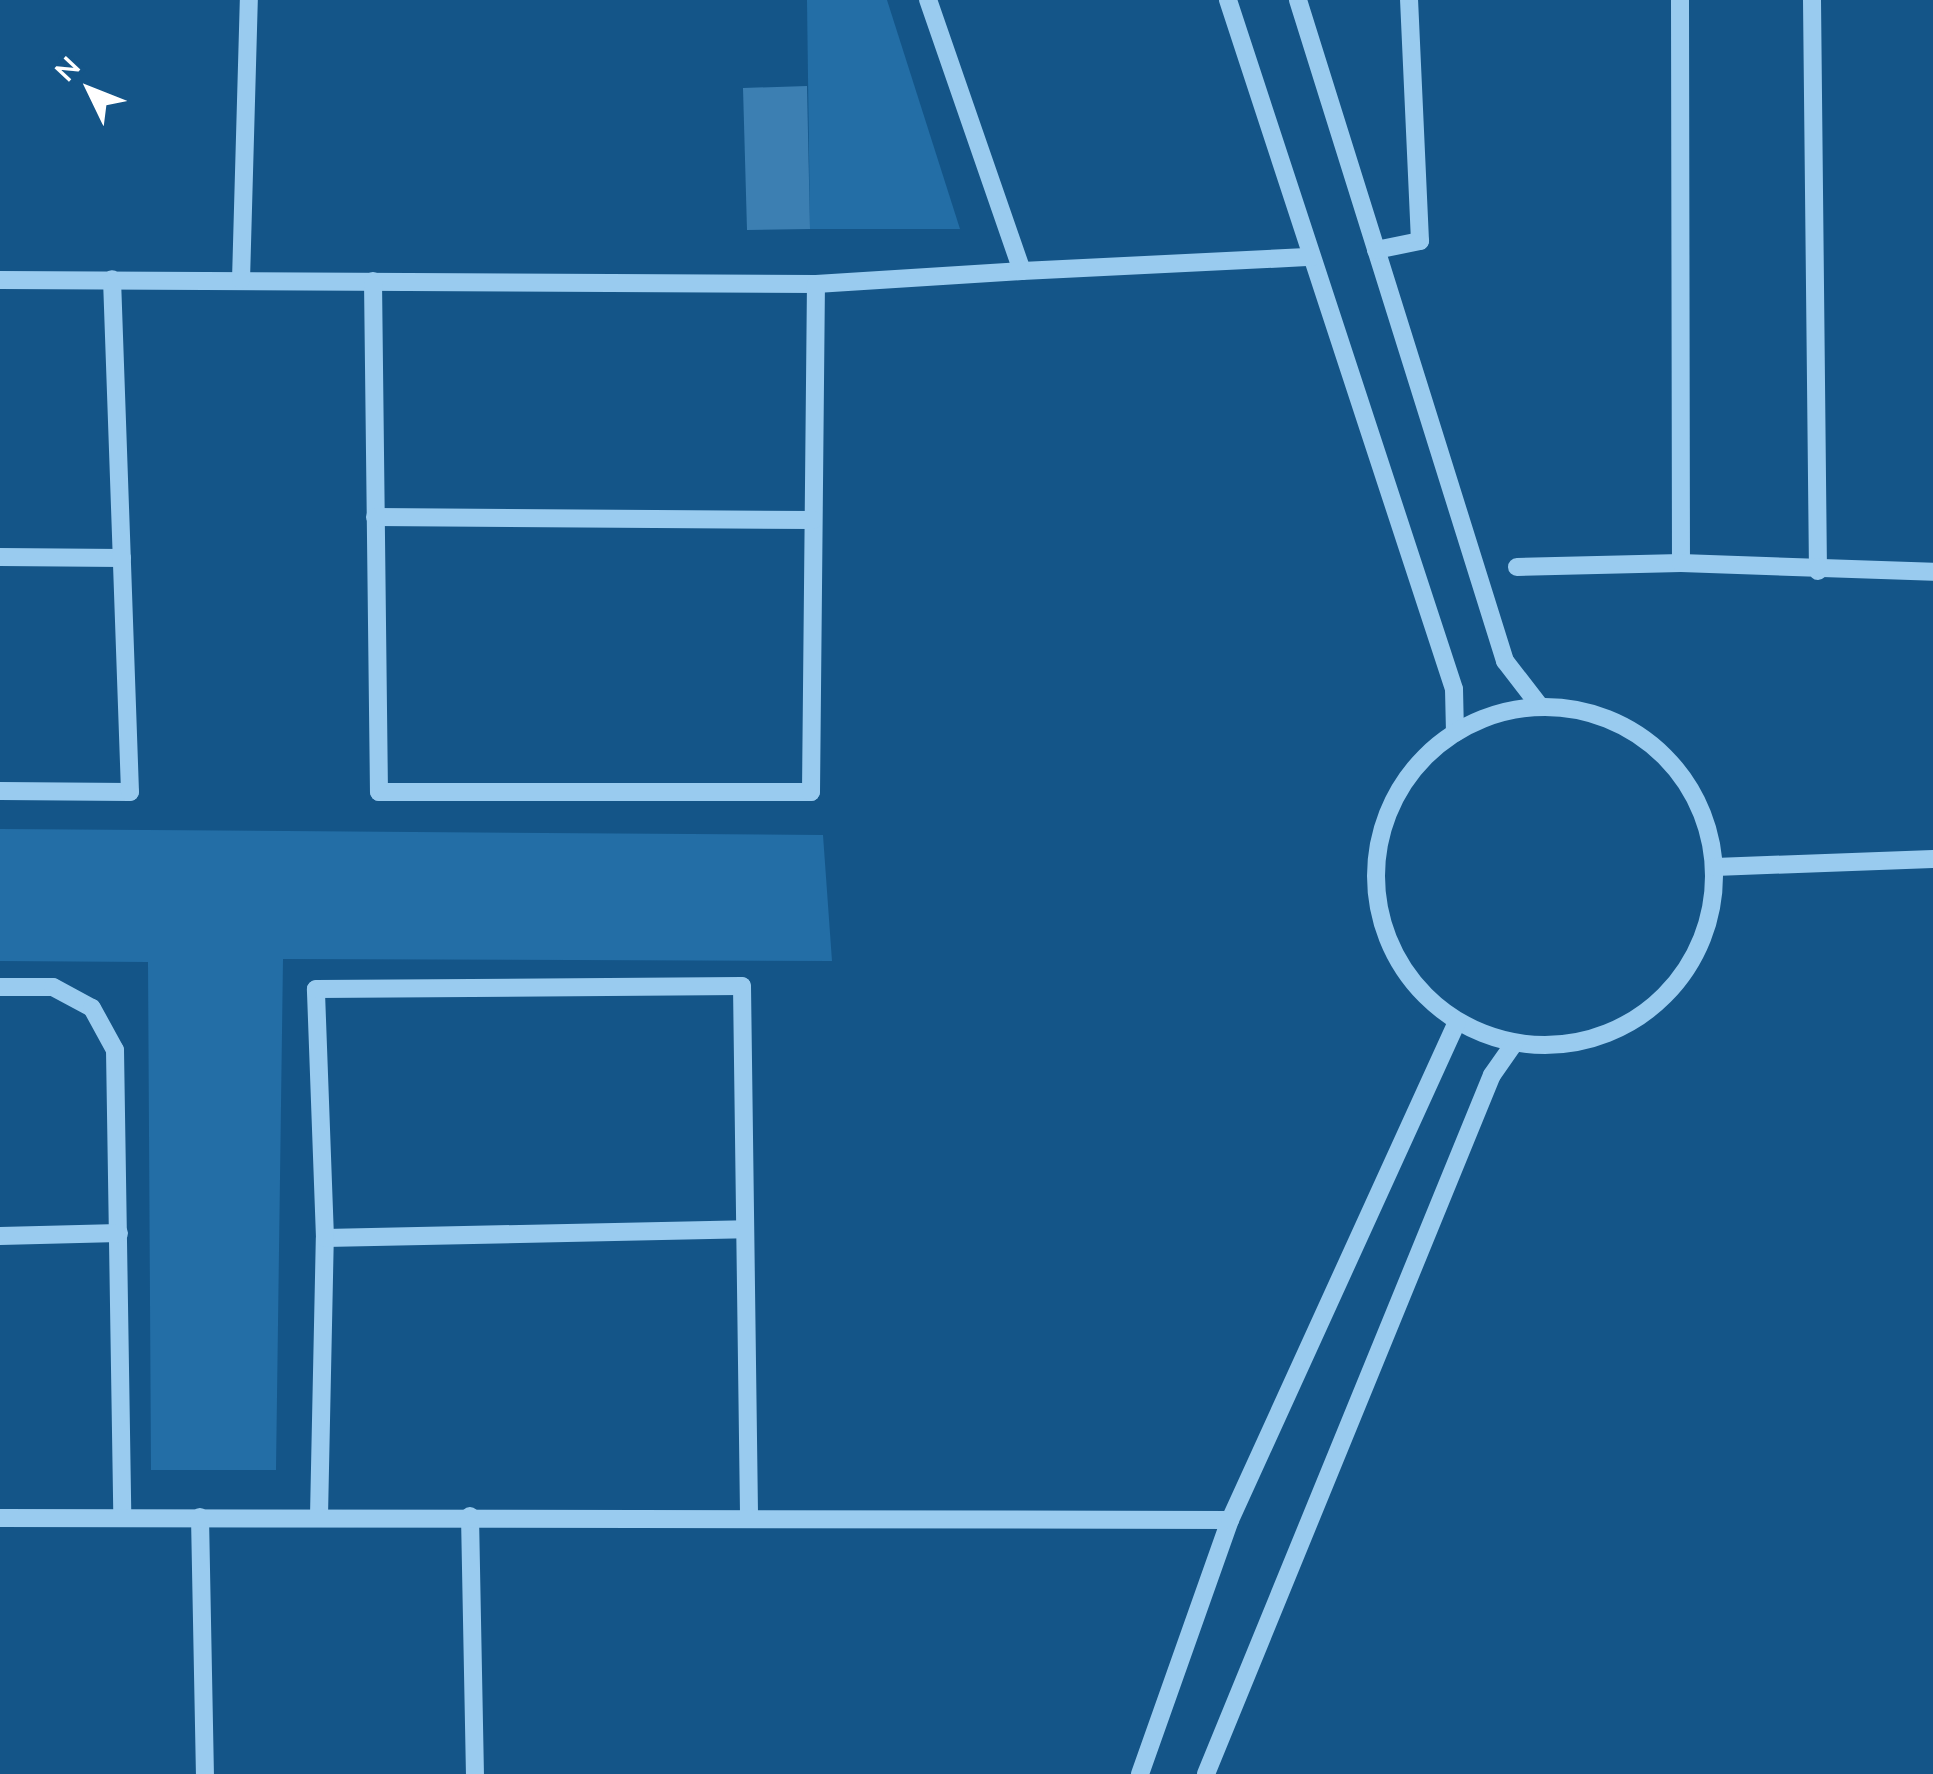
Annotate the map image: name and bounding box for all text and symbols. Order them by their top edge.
north arrow [40,40,140,140]
text: N [47,49,89,90]

